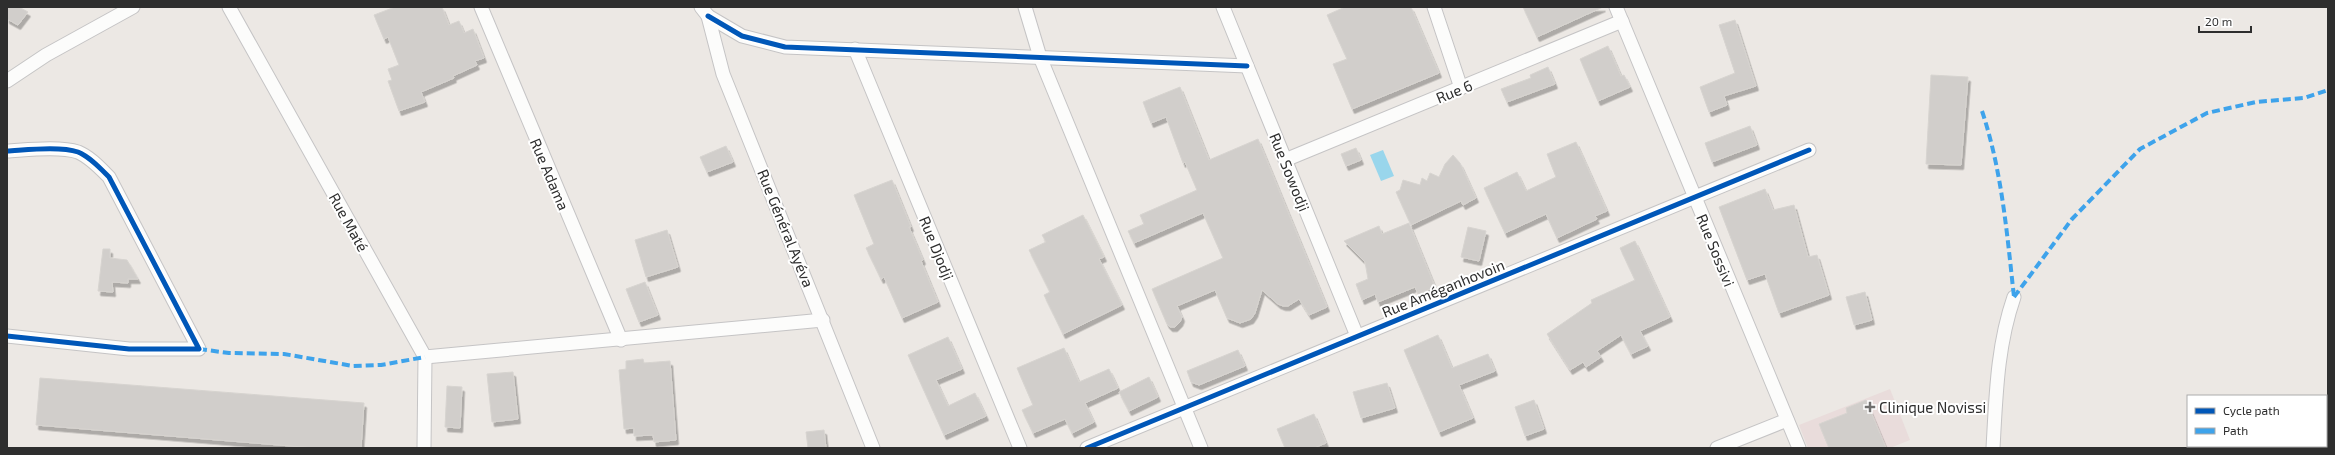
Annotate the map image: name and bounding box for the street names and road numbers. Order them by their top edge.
street label: Rue 6 [1433,76,1475,106]
street label: Rue Sowodji [1265,130,1314,214]
street label: Rue Adama [527,135,573,213]
street label: Rue Général Ayéva [754,166,818,290]
street label: Rue Maté [326,189,372,255]
street label: Rue Sossivi [1693,211,1739,289]
street label: Rue Djodji [915,213,958,283]
street label: Rue Améganhovoin [1379,255,1507,321]

